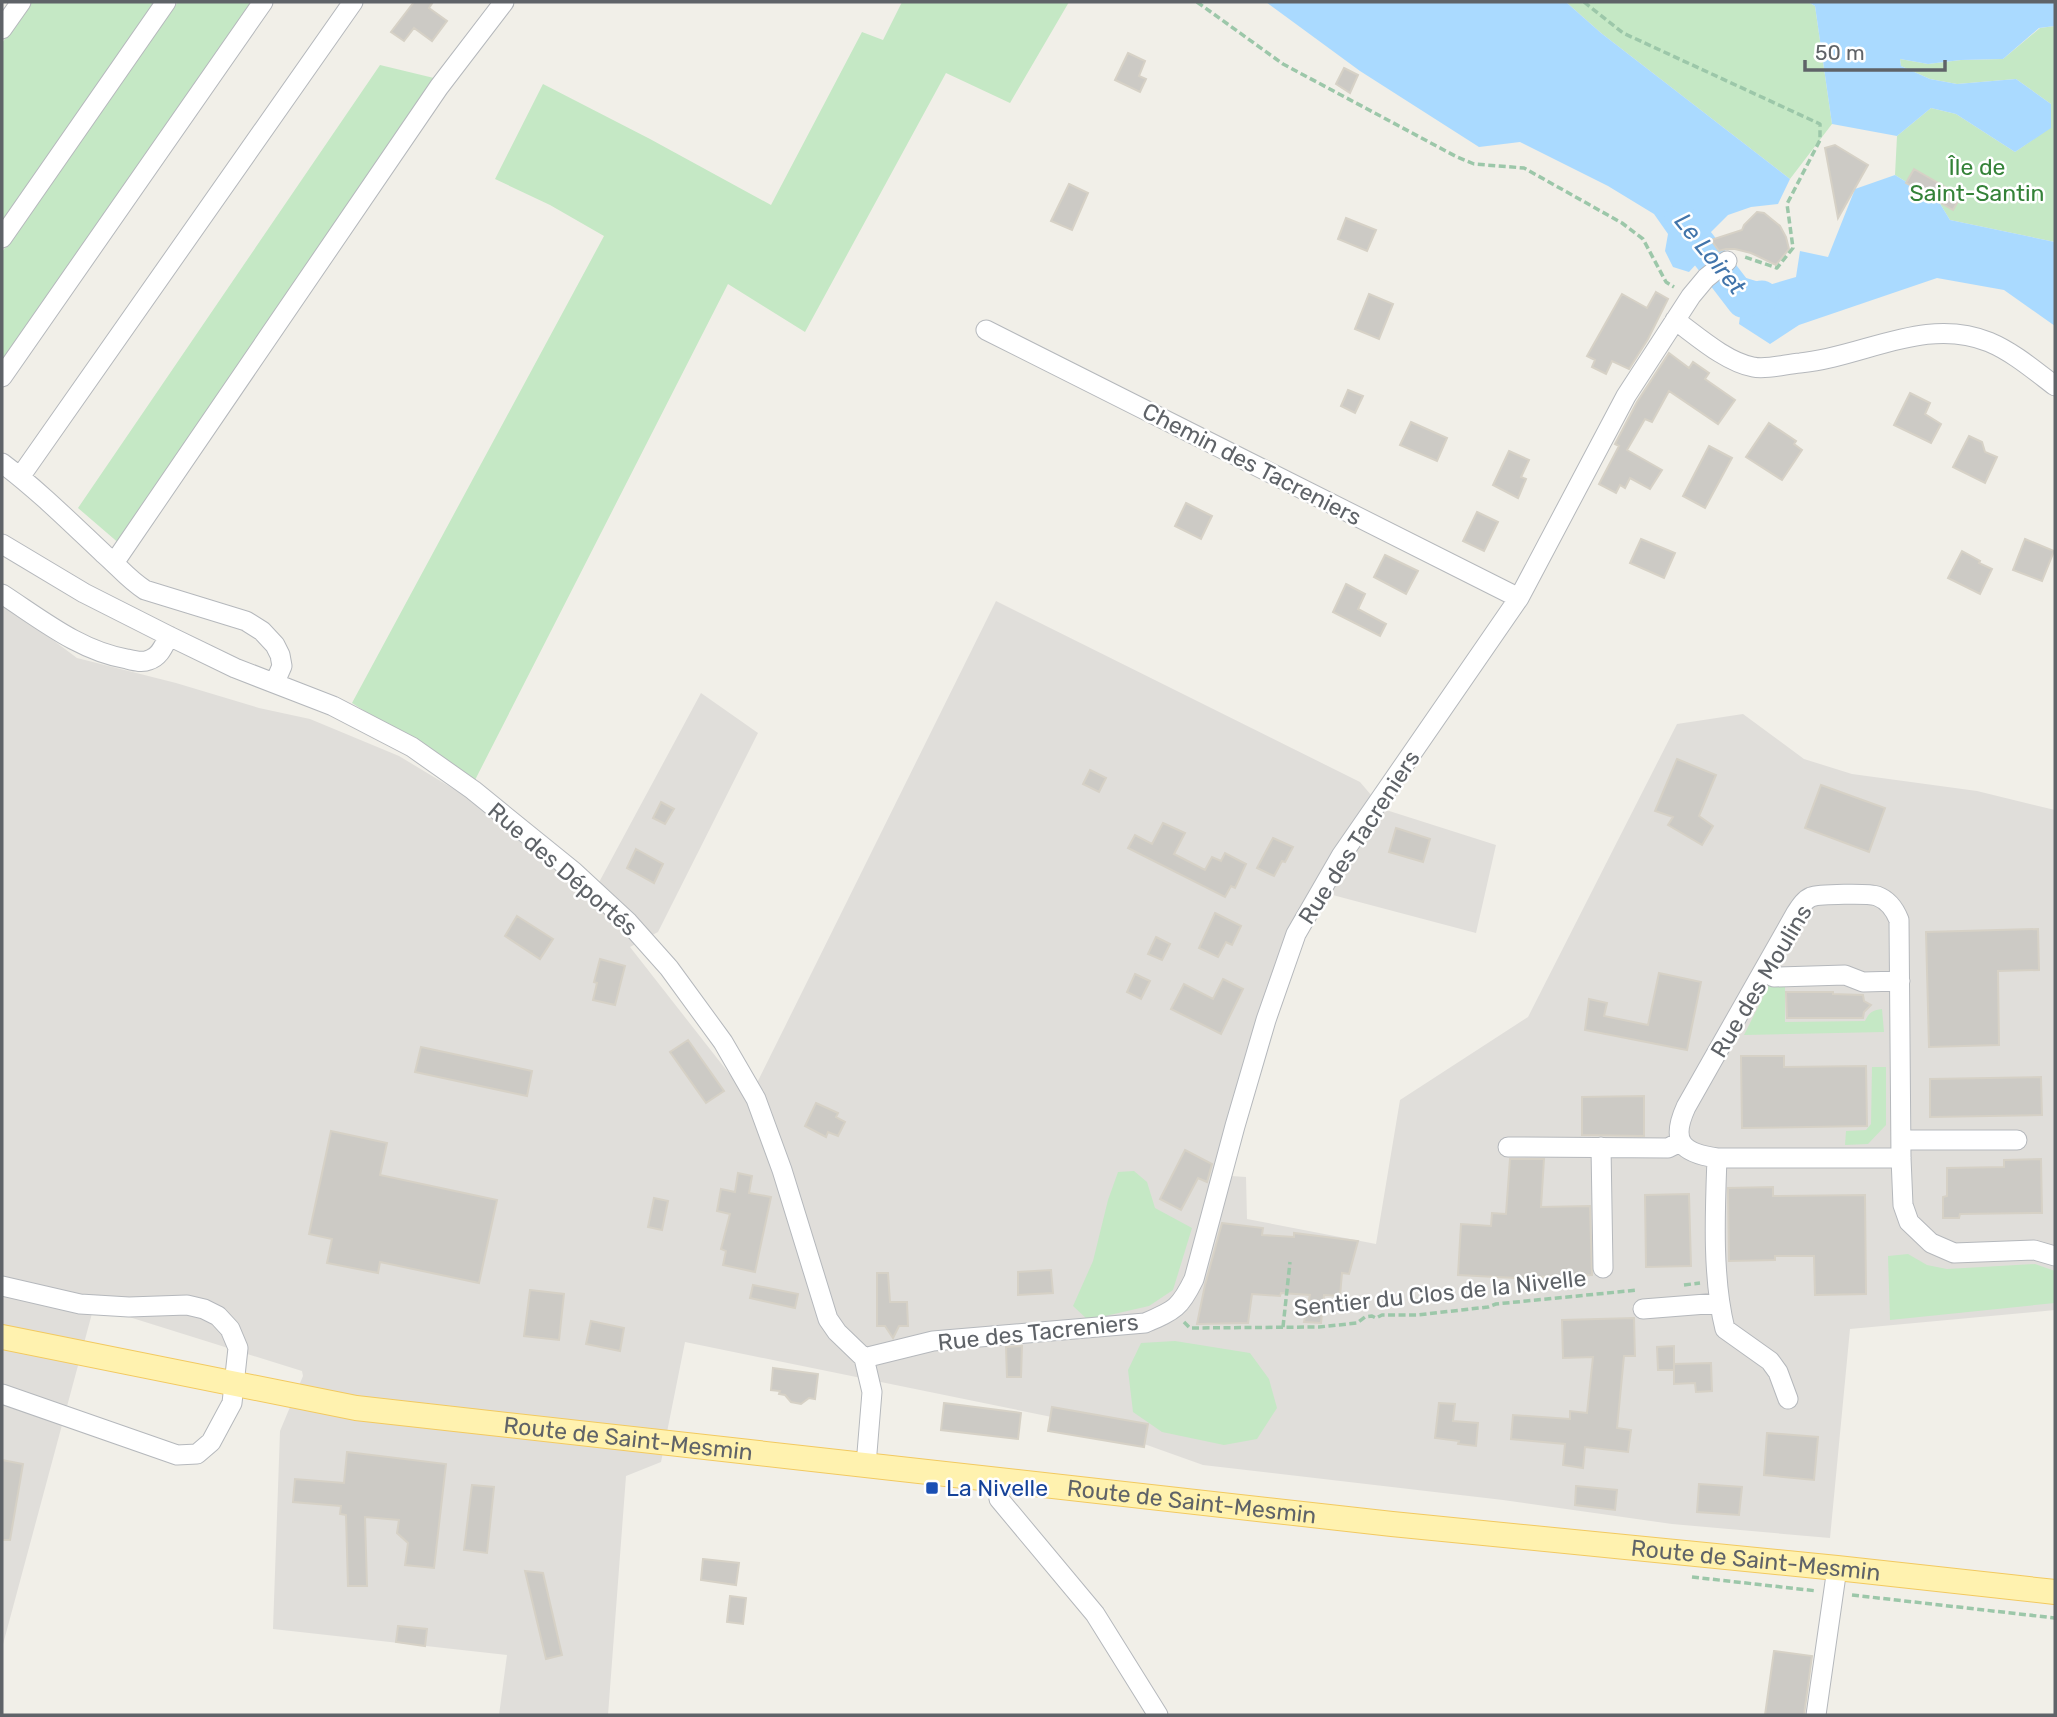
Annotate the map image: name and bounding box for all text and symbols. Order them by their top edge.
scale bar [1805,28,1945,72]
text: 50 m [1815,40,1865,65]
park label: Île de Saint-Santin [1909,153,2045,207]
water label: Le Loiret [1669,208,1752,301]
street label: Chemin des Tacreniers [1138,397,1366,531]
street label: Rue des Tacreniers [1292,745,1426,929]
street label: Rue des Déportés [482,796,644,942]
street label: Rue des Moulins [1704,899,1818,1063]
street label: Sentier du Clos de la Nivelle [1292,1264,1588,1322]
street label: Rue des Tacreniers [936,1308,1140,1356]
street label: Route de Saint-Mesmin [502,1411,754,1466]
place label: La Nivelle [946,1474,1048,1502]
street label: Route de Saint-Mesmin [1066,1474,1318,1529]
marker: La Nivelle [924,1480,940,1496]
street label: Route de Saint-Mesmin [1630,1534,1882,1587]

